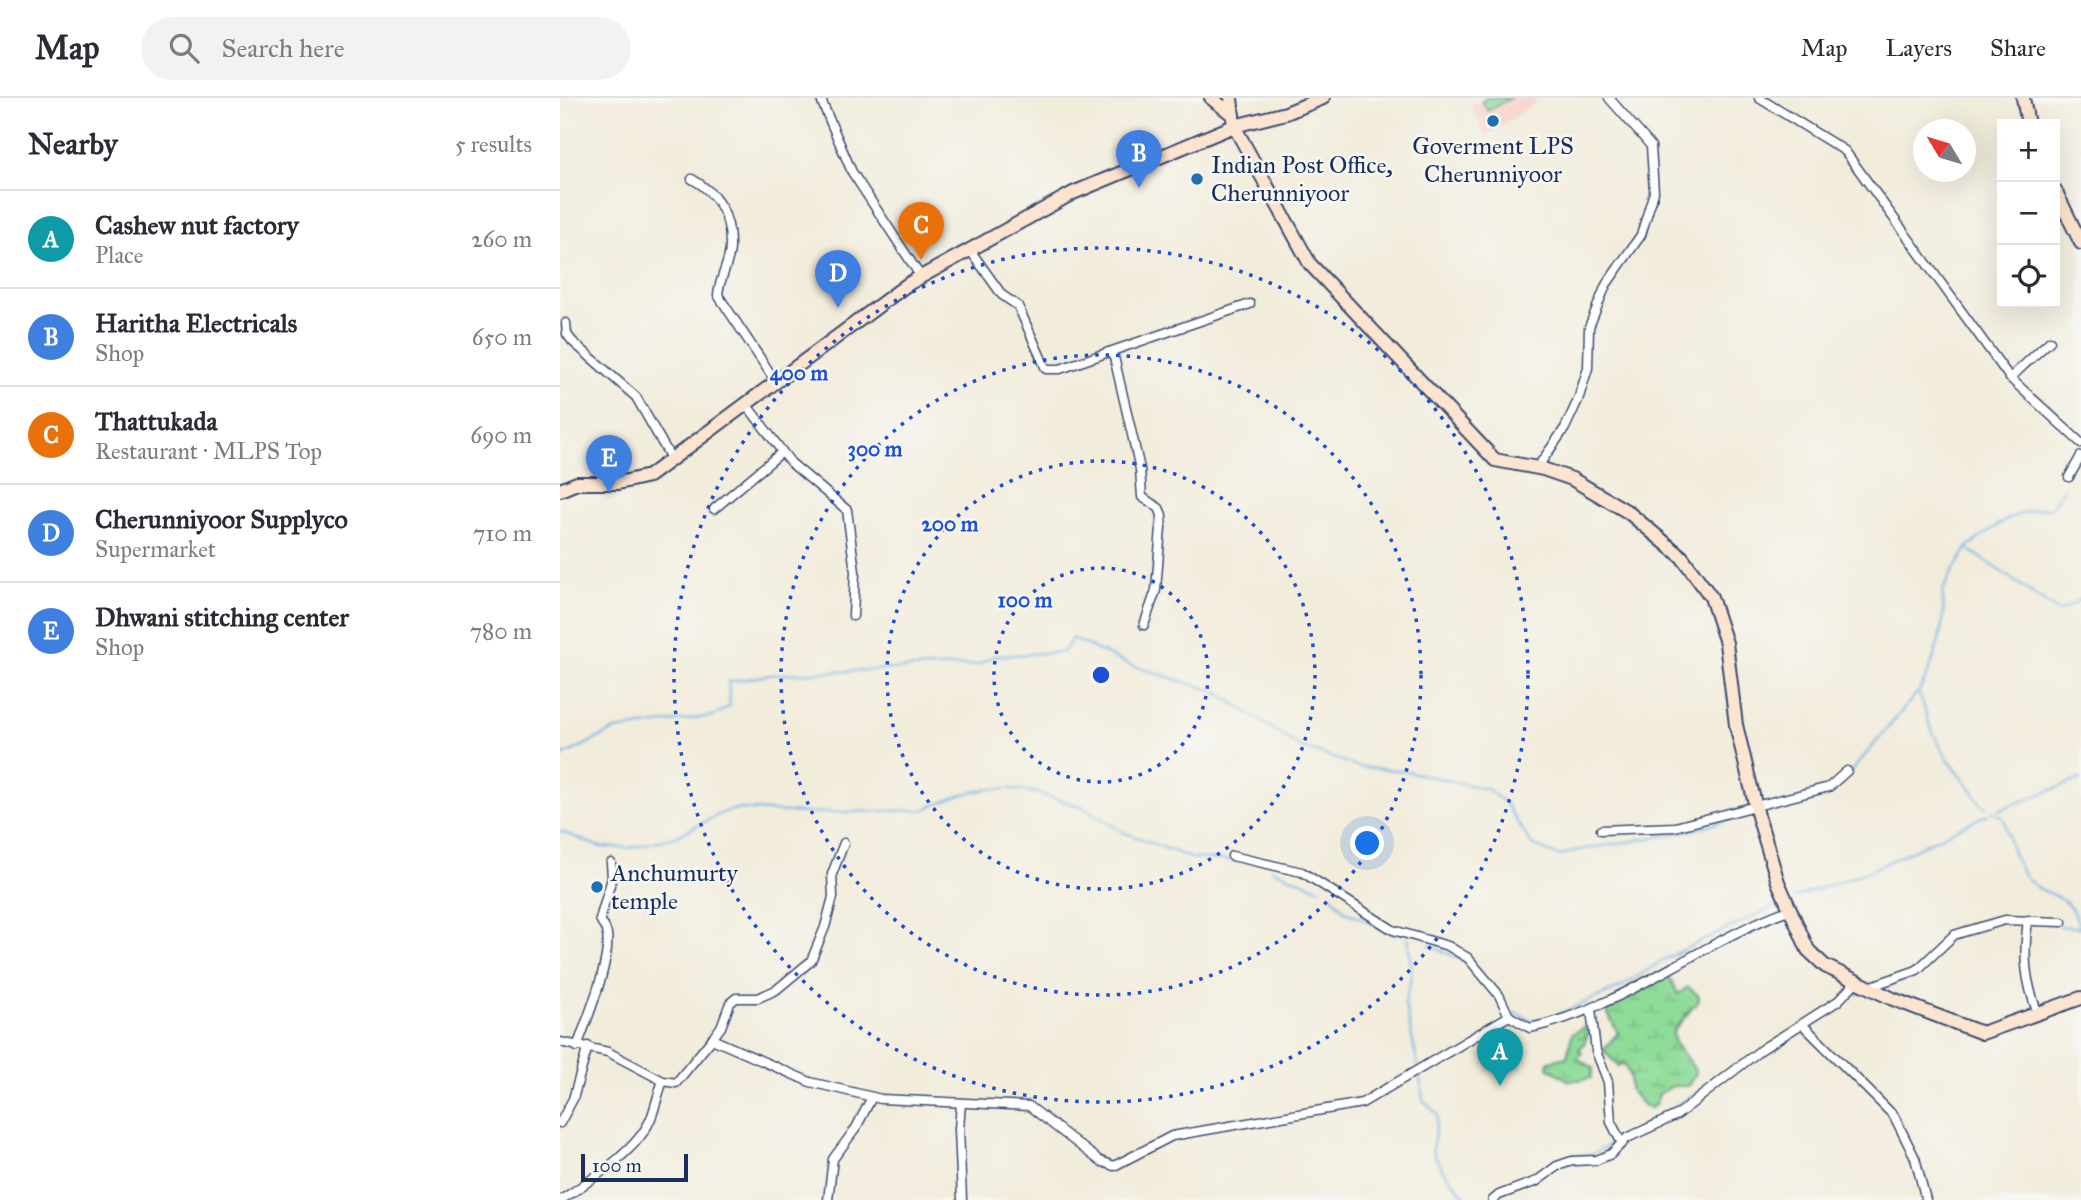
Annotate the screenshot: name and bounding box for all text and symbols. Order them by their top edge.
search box [141,17,631,80]
text: Map [35,28,99,68]
icon: search [165,29,203,67]
text: Search here [221,32,345,64]
text: Map [1801,33,1848,63]
text: Layers [1886,33,1952,63]
text: Share [1990,33,2046,63]
marker: Goverment LPS Cherunniyoor [1485,113,1501,129]
north arrow [1913,119,1976,182]
map controls [1997,119,2060,308]
button: + [1997,119,2060,182]
text: Nearby [28,126,118,162]
text: 5 results [455,130,532,158]
pin: B [1116,130,1162,188]
place label: Goverment LPS Cherunniyoor [1412,131,1574,189]
place label: Indian Post Office, Cherunniyoor [1211,150,1393,208]
marker: Indian Post Office, Cherunniyoor [1189,171,1205,187]
button: − [1997,182,2060,245]
pin: C [898,202,944,260]
text: Cashew nut factory [95,209,299,241]
text: A [43,225,59,253]
text: 260 m [471,225,532,253]
text: Place [95,241,143,269]
button: locate [1997,245,2060,308]
pin: D [815,250,861,308]
text: Haritha Electricals [95,307,297,339]
text: B [43,323,59,351]
text: 650 m [472,323,532,351]
text: Shop [95,339,144,367]
text: 400 m [770,360,829,386]
text: Thattukada [95,405,218,437]
text: C [43,421,59,449]
text: 690 m [470,421,532,449]
pin: E [586,435,632,493]
text: 300 m [847,436,903,462]
text: Restaurant · MLPS Top [95,437,322,465]
text: Cherunniyoor Supplyco [95,503,348,535]
text: 200 m [922,511,979,537]
text: D [42,519,60,547]
text: 710 m [473,519,532,547]
text: Supermarket [95,535,216,563]
text: 100 m [998,587,1053,613]
text: Dhwani stitching center [95,601,349,633]
text: E [43,617,59,645]
text: 780 m [470,617,532,645]
text: Shop [95,633,144,661]
centre of rings [1089,663,1113,687]
your location [1350,826,1384,860]
place label: Anchumurty temple [610,858,739,916]
marker: Anchumurty temple [589,879,605,895]
pin: A [1477,1028,1523,1086]
scale bar [581,1151,688,1183]
text: 100 m [592,1154,642,1177]

